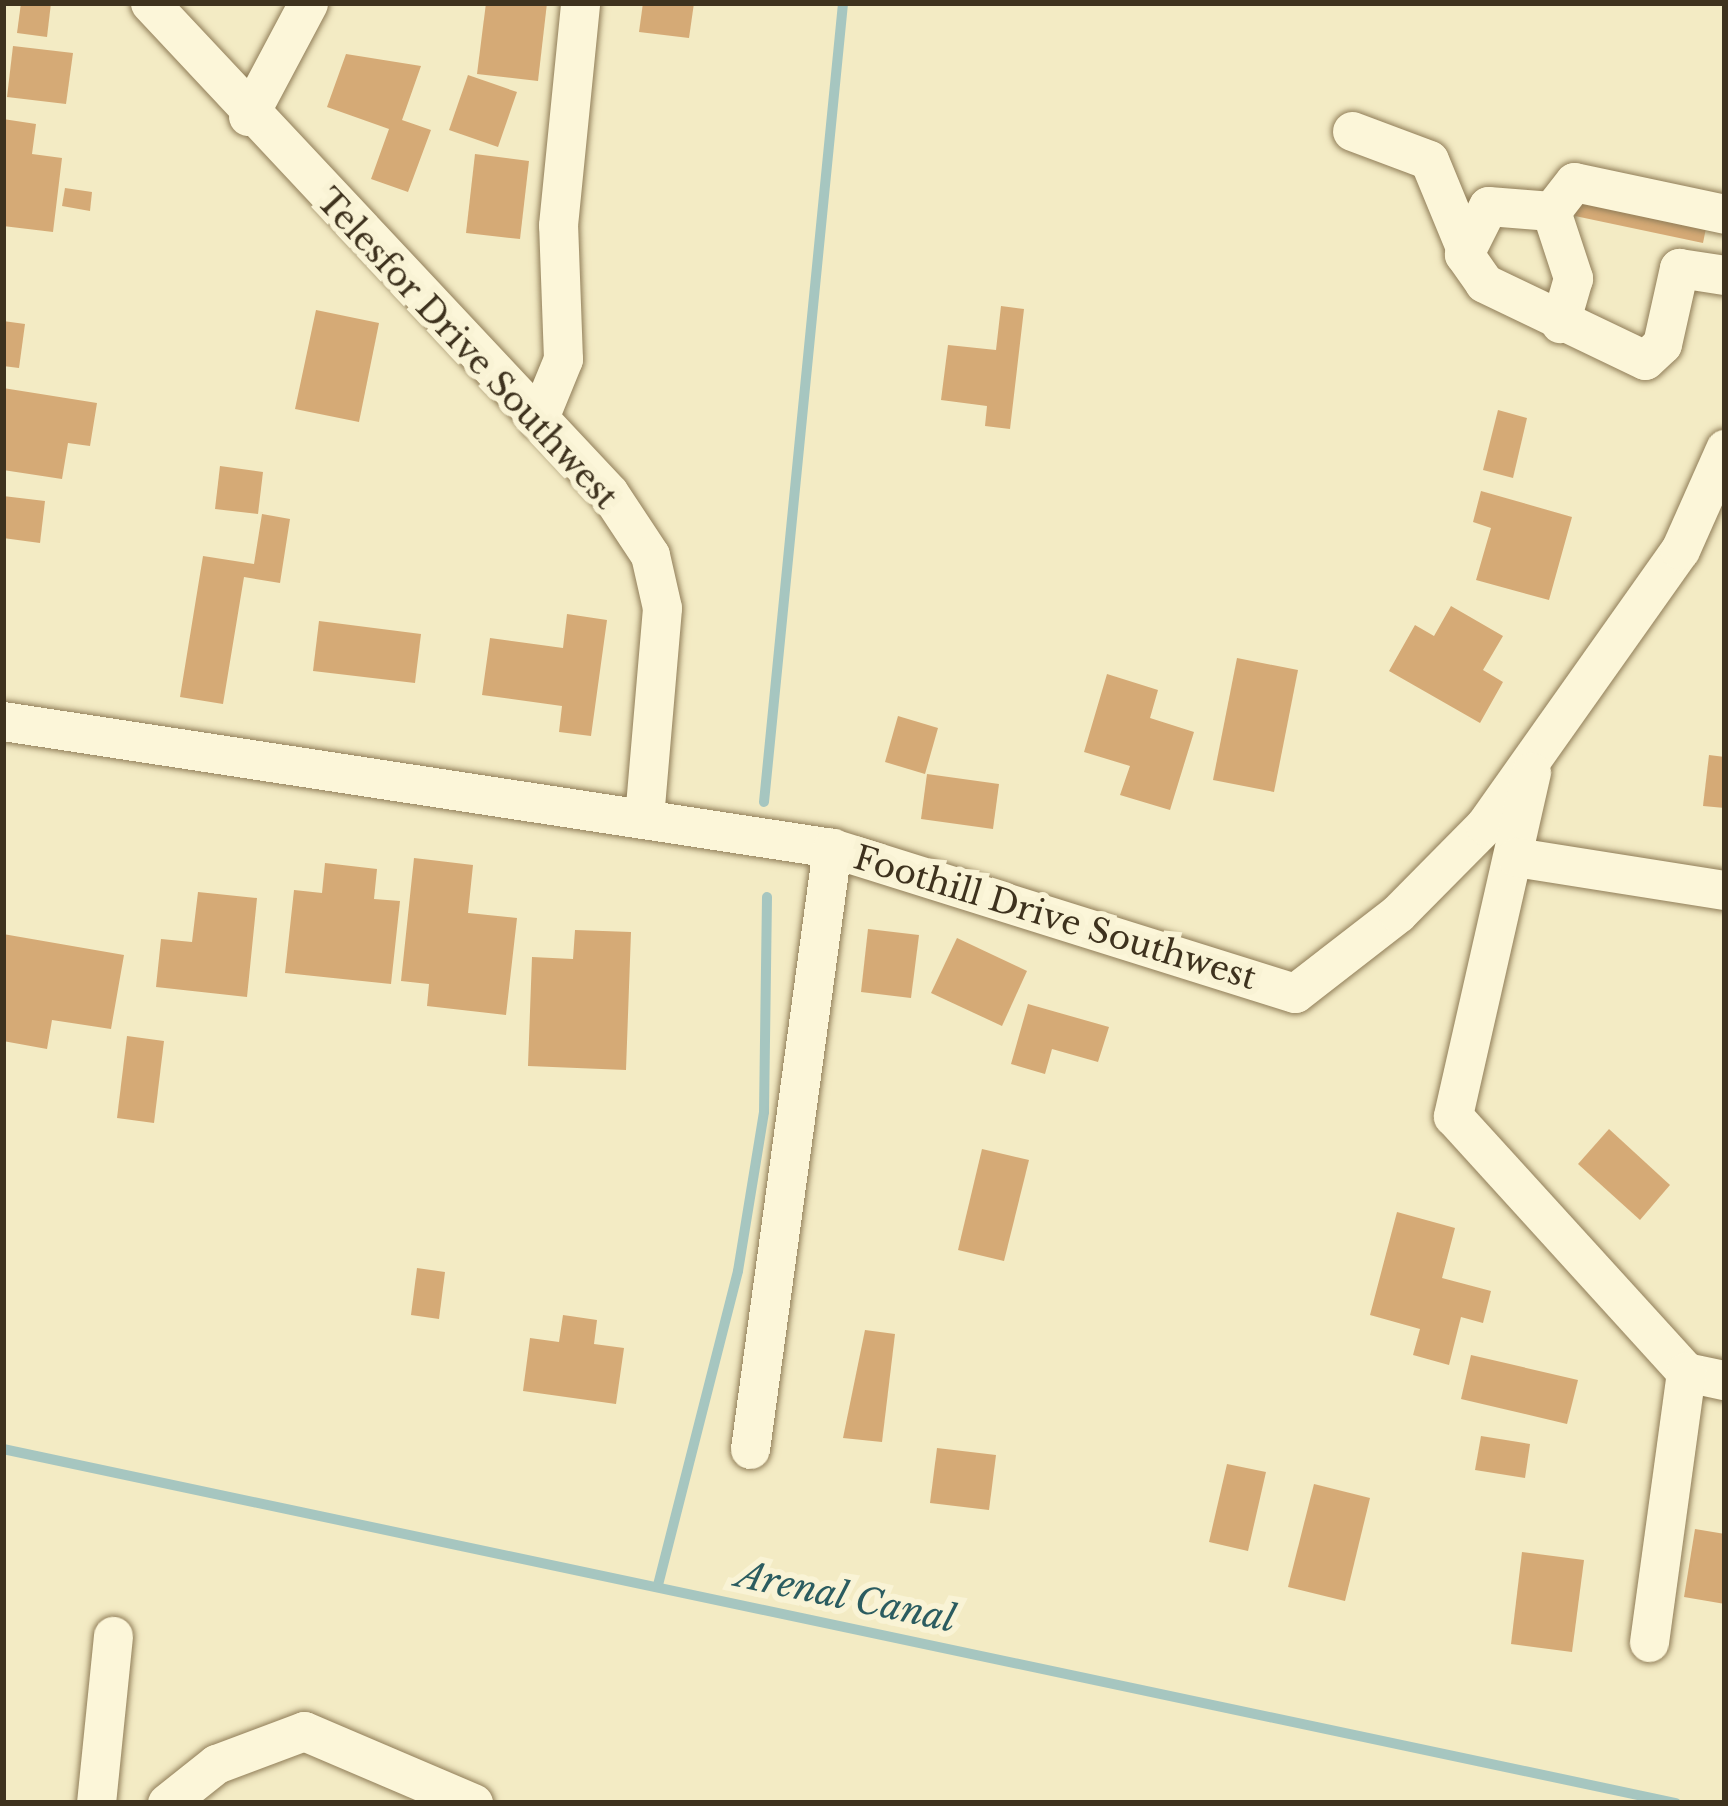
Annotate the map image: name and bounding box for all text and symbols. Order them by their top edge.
street label: Telesfor Drive Southwest [308,181,626,517]
street label: Foothill Drive Southwest [849,838,1261,998]
water label: Arenal Canal [732,1553,960,1641]

